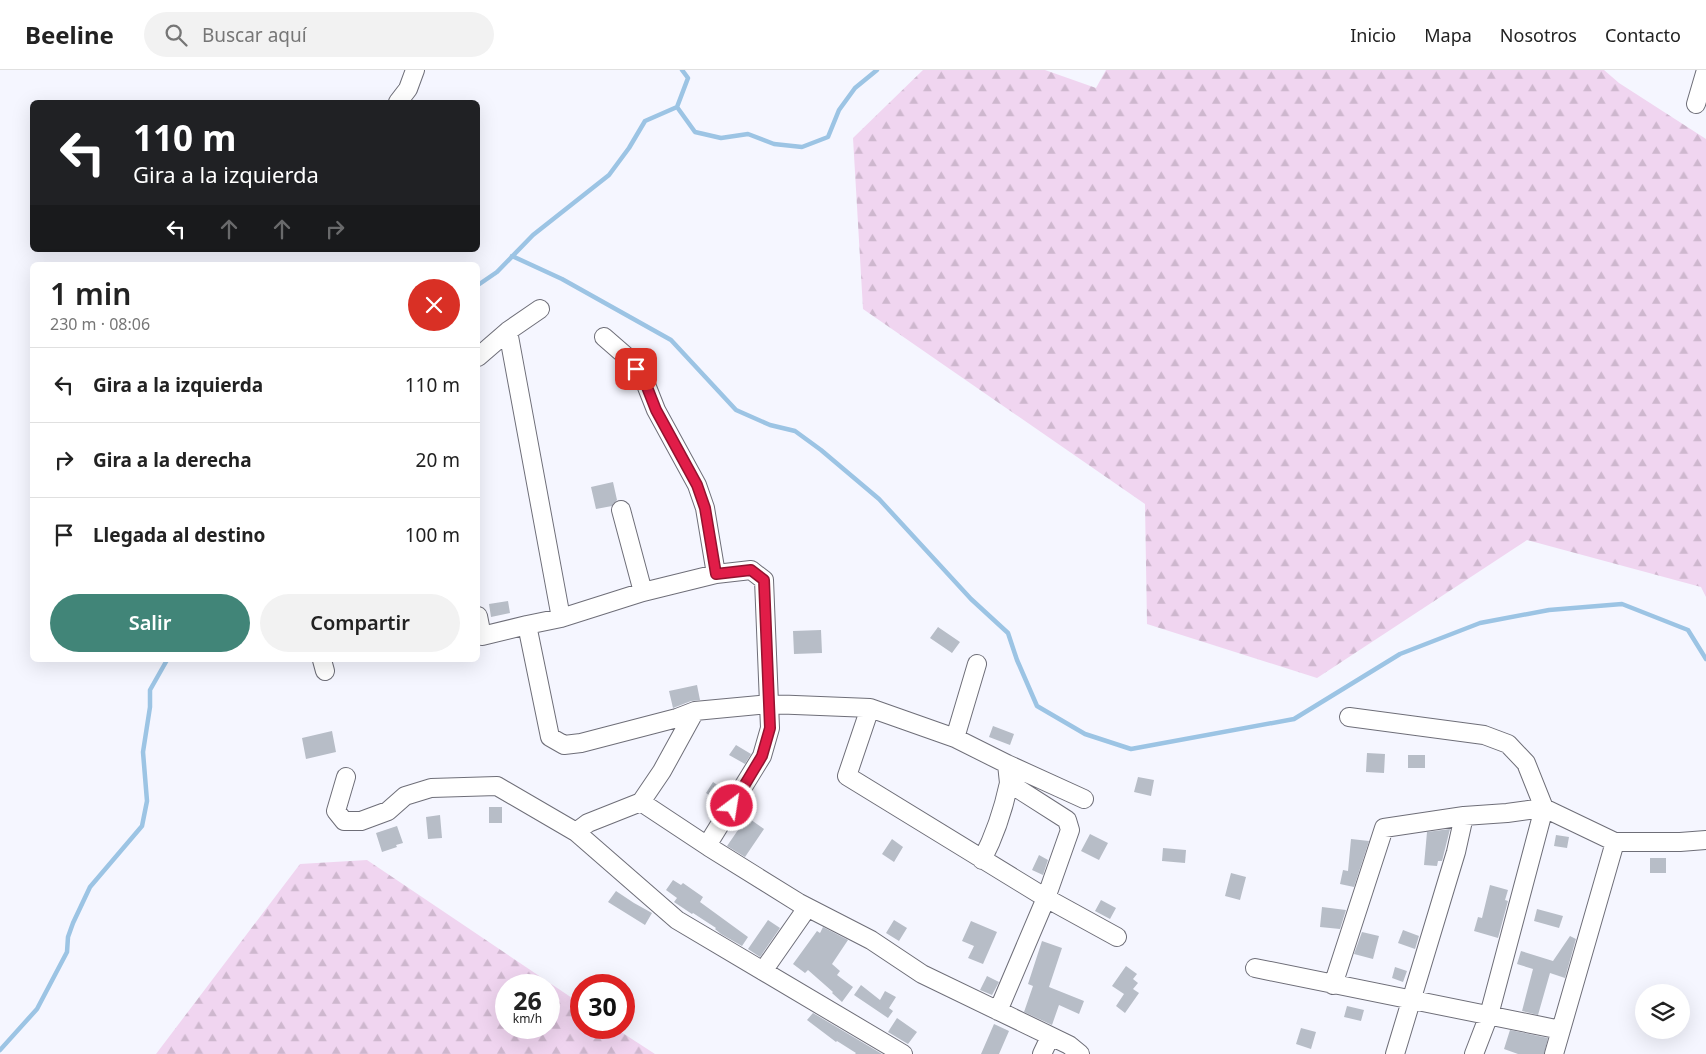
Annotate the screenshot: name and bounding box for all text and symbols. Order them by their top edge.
search box [144,12,494,57]
text: Beeline [25,18,114,51]
icon: search [162,21,190,49]
text: Buscar aquí [202,22,307,48]
text: Inicio [1350,23,1396,47]
text: Mapa [1424,23,1472,47]
text: Nosotros [1500,23,1577,47]
text: Contacto [1605,23,1681,47]
text: 110 m [133,114,236,161]
icon: left [50,120,115,185]
text: Gira a la izquierda [133,159,319,189]
icon: left [162,215,190,243]
icon: ahead [215,215,243,243]
icon: ahead [268,215,296,243]
icon: right [321,215,349,243]
text: 1 min [50,273,131,314]
button: close [408,279,460,331]
text: 230 m · 08:06 [50,313,150,335]
pin [615,348,657,390]
icon: arrive [622,355,650,383]
icon: left [50,371,78,399]
text: Gira a la izquierda [93,372,263,398]
text: 110 m [405,372,460,398]
icon: right [50,446,78,474]
text: Gira a la derecha [93,447,252,473]
text: 20 m [416,447,460,473]
icon: arrive [50,521,78,549]
text: Llegada al destino [93,522,265,548]
text: 100 m [405,522,460,548]
button: Salir [50,594,250,652]
button: Compartir [260,594,460,652]
position arrow [705,779,757,831]
speed limit sign: 30 [570,974,635,1039]
text: 26 [513,983,542,1017]
map controls [1635,984,1690,1039]
button: layers [1635,984,1690,1039]
text: km/h [513,1010,542,1027]

